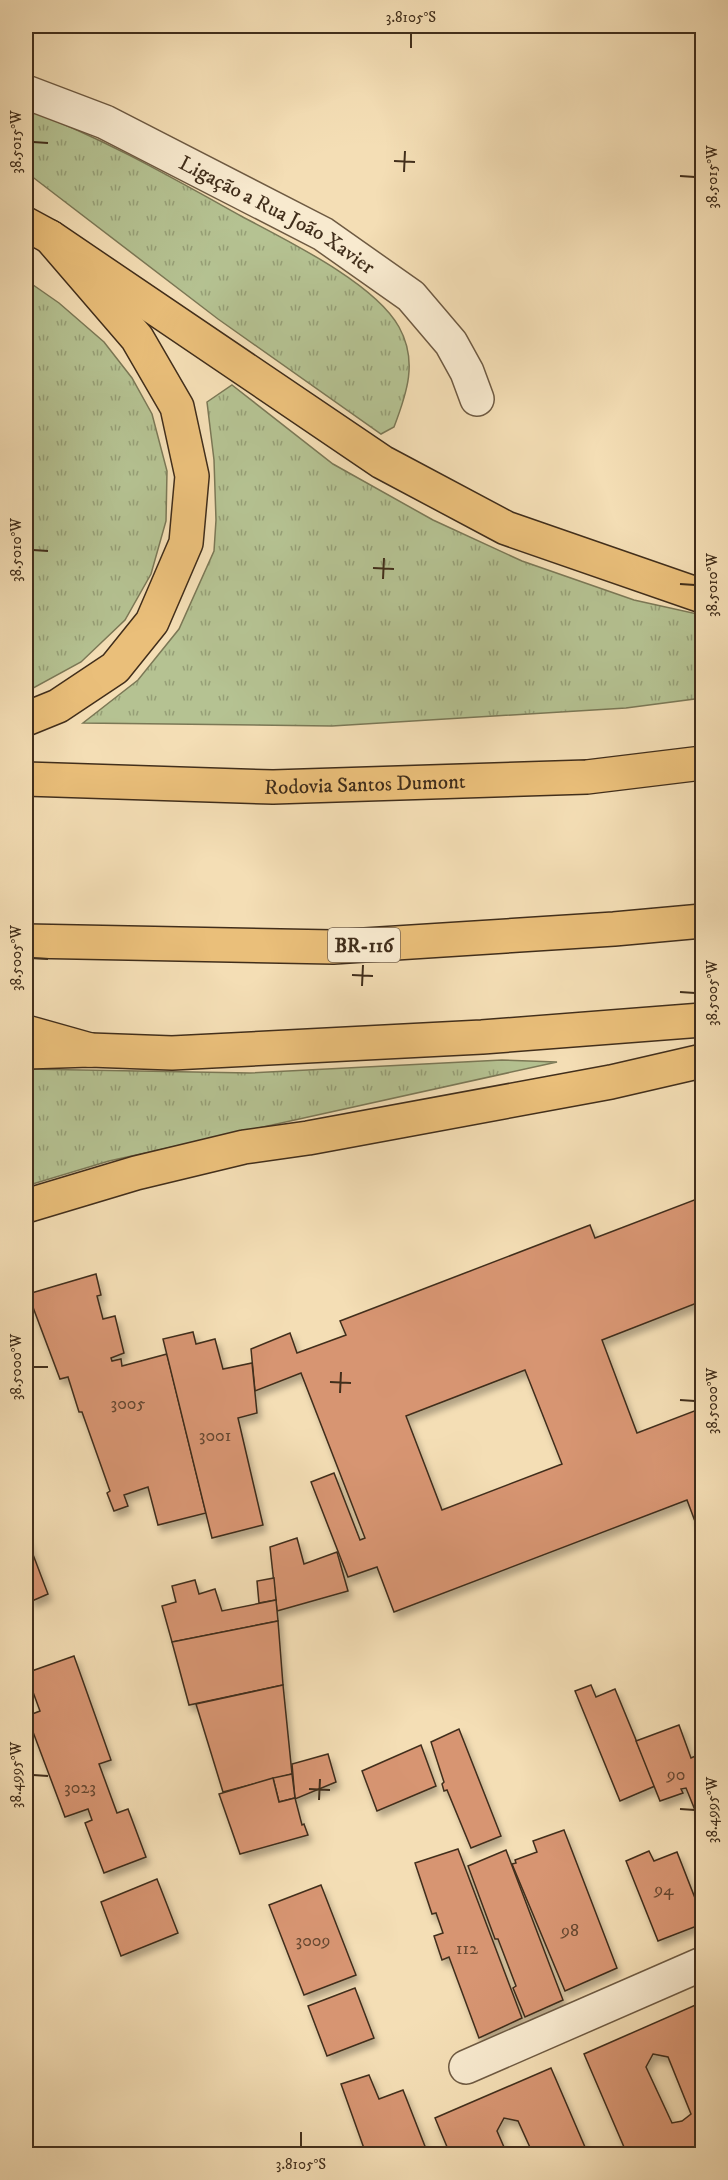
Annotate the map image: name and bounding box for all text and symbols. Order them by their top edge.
text: 3.8105°S [386,8,436,27]
text: 38.5015°W [7,110,26,174]
text: 38.5015°W [703,145,722,209]
street label: Ligação a Rua João Xavier [174,150,380,280]
text: 38.5010°W [7,518,26,582]
text: 38.5010°W [703,553,722,617]
street label: Rodovia Santos Dumont [264,769,466,801]
text: 38.5005°W [7,925,26,991]
road number: BR-116 [328,928,400,962]
text: 38.5005°W [703,960,722,1026]
text: 38.5000°W [7,1333,26,1400]
text: 38.5000°W [703,1367,722,1434]
house number: 3005 [110,1393,146,1415]
house number: 3001 [199,1425,231,1447]
text: 38.4995°W [7,1742,26,1808]
house number: 90 [666,1764,685,1786]
house number: 3023 [64,1777,96,1799]
text: 38.4995°W [703,1777,722,1843]
house number: 94 [653,1879,674,1901]
house number: 98 [560,1920,579,1942]
house number: 3009 [295,1930,331,1952]
house number: 112 [456,1938,478,1960]
text: 3.8105°S [276,2155,326,2174]

